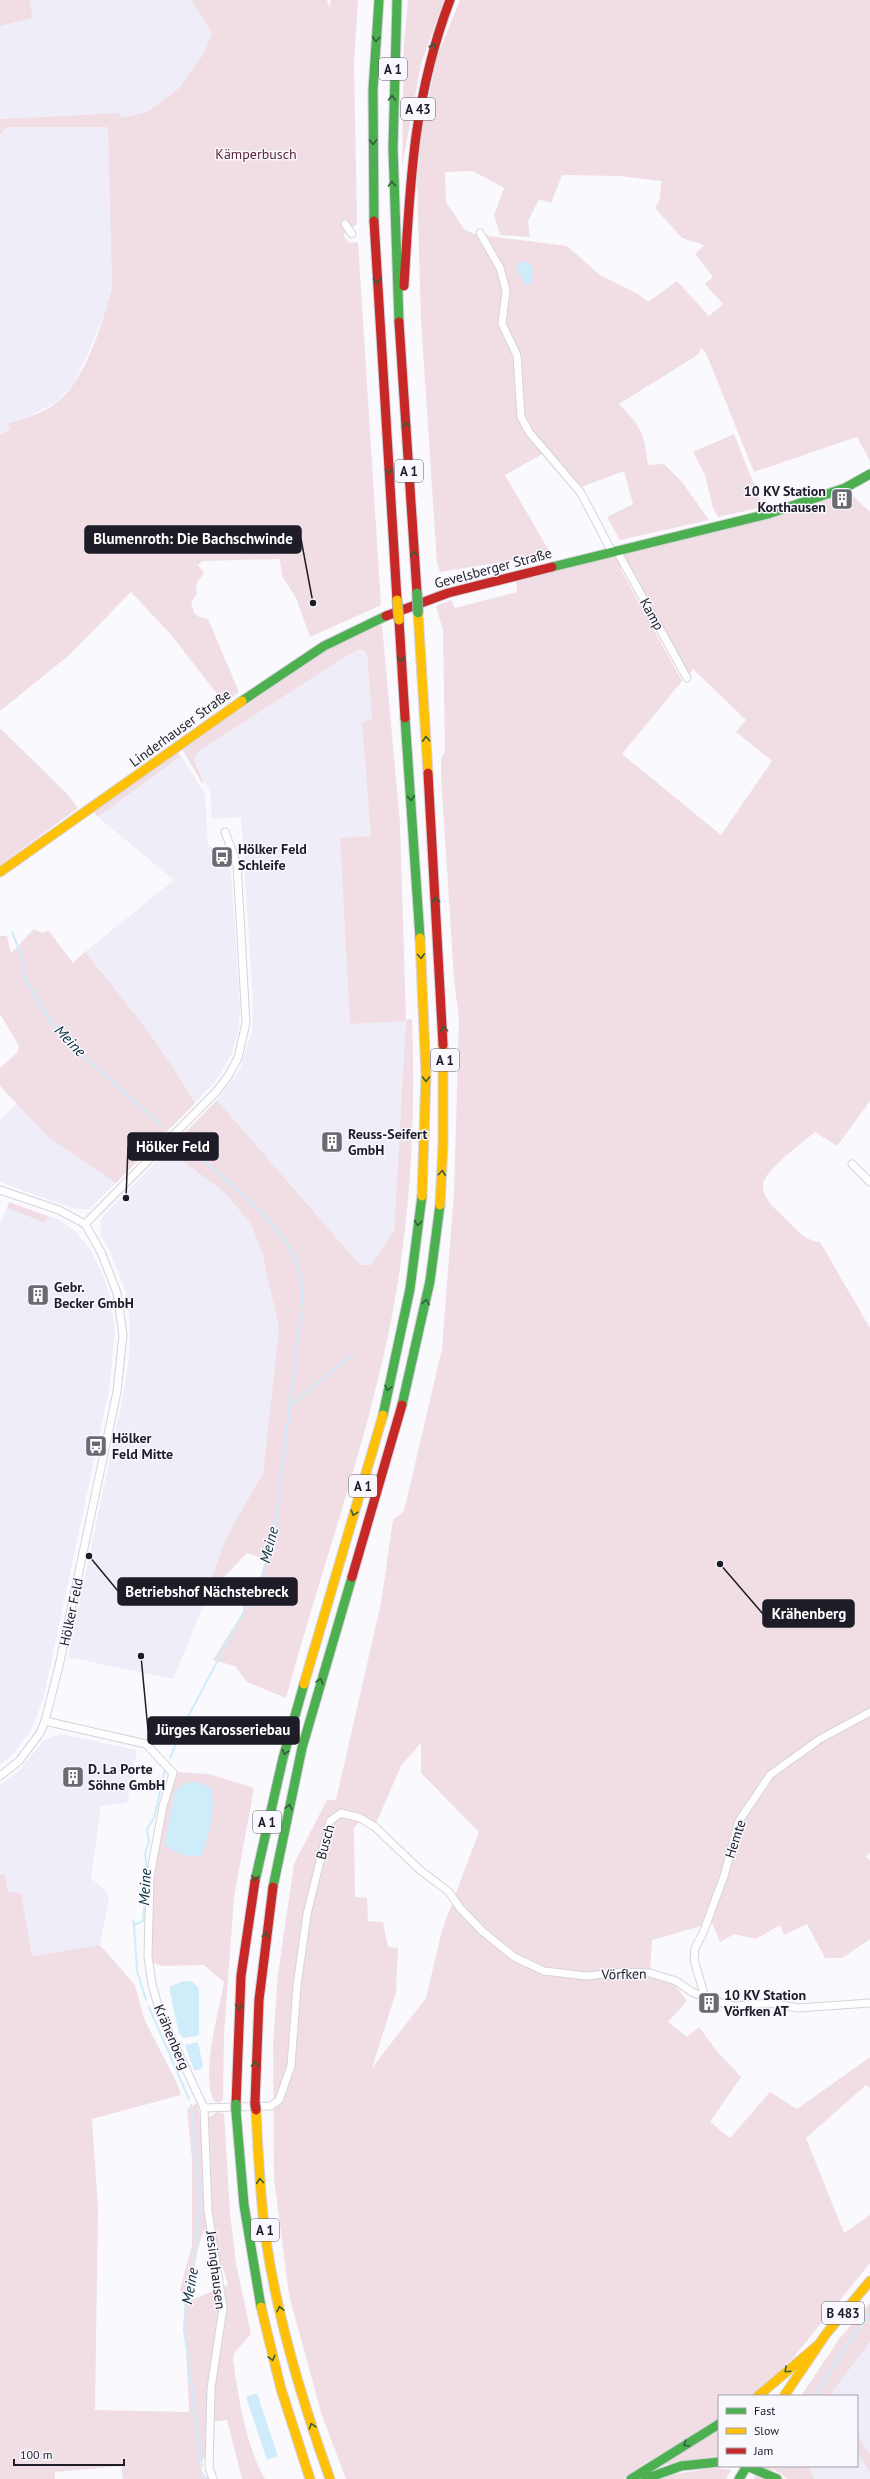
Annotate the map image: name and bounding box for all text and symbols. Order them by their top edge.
one-way arrow [372,36,381,42]
one-way arrow [428,43,437,50]
road number: A 1 [379,58,407,80]
one-way arrow [388,95,397,101]
road number: A 43 [401,98,435,120]
one-way arrow [369,139,377,145]
park label: Kämperbusch [215,145,297,163]
one-way arrow [388,181,397,187]
one-way arrow [372,278,381,284]
one-way arrow [401,422,410,428]
road number: A 1 [395,460,423,482]
one-way arrow [385,468,393,474]
place label: 10 KV Station Korthausen [744,482,826,516]
building icon: 10 KV Station Korthausen [829,486,855,512]
callout: Blumenroth: Die Bachschwinde [85,526,301,553]
text: Blumenroth: Die Bachschwinde [93,529,293,548]
street label: Gevelsberger Straße [432,544,554,592]
one-way arrow [410,551,418,557]
street label: Kamp [636,595,668,633]
one-way arrow [397,656,406,662]
street label: Linderhauser Straße [126,685,234,771]
one-way arrow [421,736,430,742]
one-way arrow [406,795,415,801]
place label: Hölker Feld Schleife [238,840,307,874]
bus stop icon: Hölker Feld Schleife [209,844,235,870]
one-way arrow [431,897,440,903]
one-way arrow [416,953,425,959]
water label: Meine [51,1021,90,1061]
one-way arrow [439,1026,448,1033]
road number: A 1 [431,1049,459,1071]
one-way arrow [422,1076,430,1082]
place label: Reuss-Seifert GmbH [348,1125,427,1159]
building icon: Reuss-Seifert GmbH [319,1129,345,1155]
callout: Hölker Feld [128,1133,218,1160]
text: Hölker Feld [136,1137,210,1156]
one-way arrow [437,1170,446,1176]
one-way arrow [414,1220,423,1226]
place label: Gebr. Becker GmbH [54,1278,134,1312]
building icon: Gebr. Becker GmbH [25,1282,51,1308]
one-way arrow [422,1299,430,1305]
one-way arrow [385,1385,393,1391]
place label: Hölker Feld Mitte [112,1429,173,1463]
bus stop icon: Hölker Feld Mitte [83,1433,109,1459]
road number: A 1 [349,1475,377,1497]
one-way arrow [350,1510,359,1517]
water label: Meine [255,1525,282,1565]
street label: Hölker Feld [55,1576,87,1648]
callout: Betriebshof Nächstebreck [118,1578,297,1605]
text: Betriebshof Nächstebreck [125,1582,289,1601]
callout: Krähenberg [763,1600,854,1627]
text: Krähenberg [772,1604,846,1623]
one-way arrow [315,1678,324,1685]
callout: Jürges Karosseriebau [148,1717,299,1744]
text: Jürges Karosseriebau [155,1720,290,1739]
one-way arrow [281,1748,290,1755]
place label: D. La Porte Söhne GmbH [88,1760,165,1794]
building icon: D. La Porte Söhne GmbH [60,1764,86,1790]
one-way arrow [284,1804,292,1810]
road number: A 1 [253,1811,281,1833]
street label: Hemte [720,1817,750,1861]
street label: Busch [312,1822,338,1862]
water label: Meine [134,1868,155,1906]
one-way arrow [252,1875,260,1882]
one-way arrow [261,1932,270,1938]
street label: Vörfken [600,1965,647,1983]
place label: 10 KV Station Vörfken AT [723,1986,806,2020]
building icon: 10 KV Station Vörfken AT [696,1990,722,2016]
street label: Krähenberg [150,2002,194,2072]
one-way arrow [234,2004,243,2010]
one-way arrow [251,2061,259,2067]
one-way arrow [255,2178,264,2184]
road number: A 1 [251,2219,279,2241]
street label: Jesinghausen [202,2229,230,2310]
water label: Meine [177,2266,202,2306]
road number: B 483 [822,2302,864,2324]
one-way arrow [276,2306,284,2312]
one-way arrow [267,2355,275,2361]
one-way arrow [784,2365,792,2373]
legend [718,2395,858,2467]
text: Fast [754,2403,775,2418]
one-way arrow [308,2423,317,2430]
text: Slow [754,2423,779,2438]
one-way arrow [683,2439,690,2447]
scale bar [14,2441,124,2467]
text: Jam [753,2443,773,2458]
text: 100 m [20,2447,53,2462]

